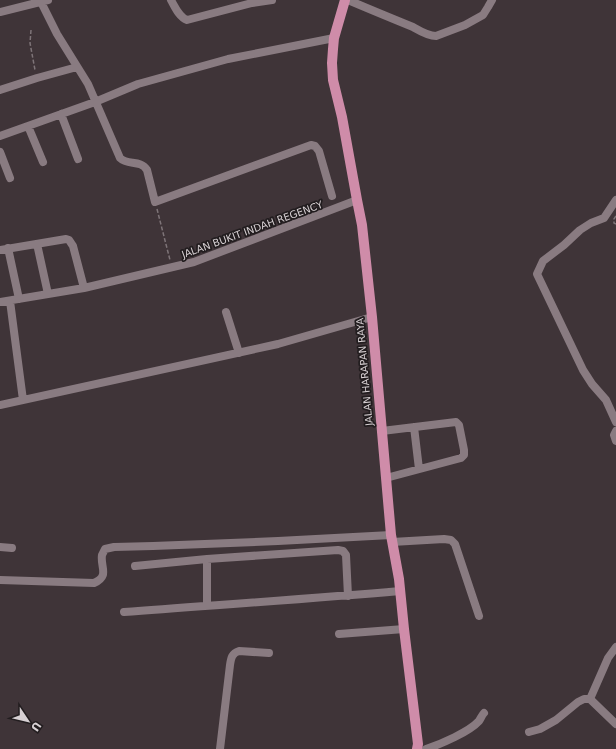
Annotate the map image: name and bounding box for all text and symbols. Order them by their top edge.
street label: JALAN BUKIT INDAH REGENCY [179,198,325,260]
street label: JALAN HARAPAN RAYA [354,317,375,427]
north arrow [8,701,48,741]
text: U [28,719,44,734]

